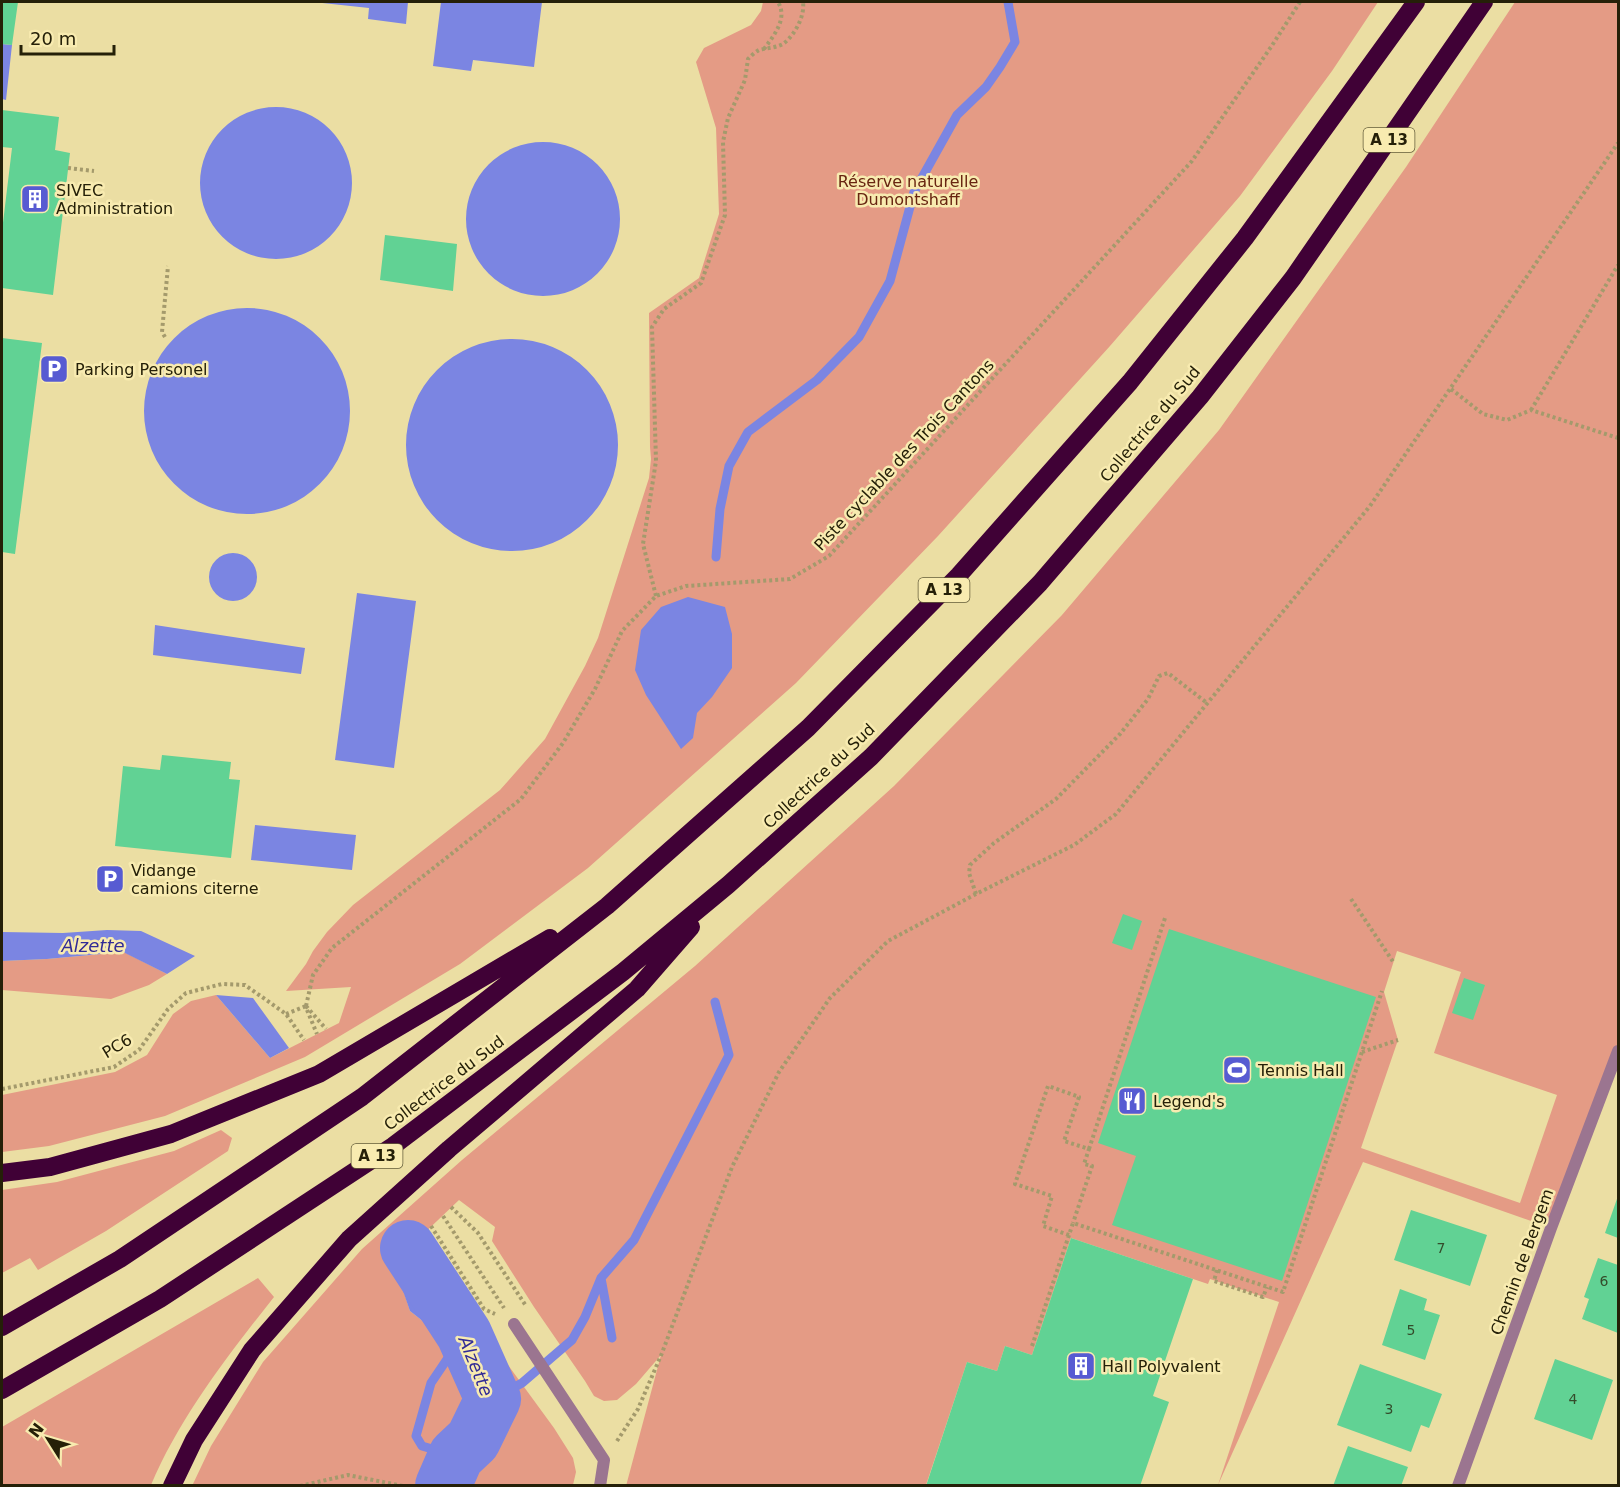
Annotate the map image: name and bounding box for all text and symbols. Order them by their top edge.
scale bar [21,18,114,56]
text: 20 m [30,28,76,49]
road number: A 13 [1364,128,1414,152]
park label: Réserve naturelle Dumontshaff [838,172,978,209]
place label: SIVEC Administration [56,181,173,218]
building icon: SIVEC Administration [19,183,51,215]
parking icon: Parking Personel [38,353,70,385]
street label: Piste cyclable des Trois Cantons [810,355,998,555]
place label: Parking Personel [75,360,207,379]
street label: Collectrice du Sud [1096,362,1204,486]
road number: A 13 [918,578,970,602]
street label: Collectrice du Sud [759,719,879,833]
place label: Vidange camions citerne [131,861,259,898]
parking icon: Vidange camions citerne [94,863,126,895]
water label: Alzette [60,935,125,956]
street label: PC6 [99,1030,135,1062]
street label: Collectrice du Sud [380,1032,508,1134]
sports icon: Tennis Hall [1221,1054,1253,1086]
place label: Tennis Hall [1257,1061,1344,1080]
restaurant icon: Legend's [1116,1085,1148,1117]
place label: Legend's [1153,1092,1225,1111]
road number: A 13 [352,1144,403,1168]
street label: Chemin de Bergem [1487,1186,1557,1338]
house number: 7 [1437,1240,1445,1256]
house number: 6 [1600,1273,1609,1289]
house number: 5 [1407,1322,1415,1338]
water label: Alzette [454,1332,498,1399]
building icon: Hall Polyvalent [1065,1350,1097,1382]
place label: Hall Polyvalent [1102,1357,1221,1376]
house number: 4 [1569,1391,1578,1407]
house number: 3 [1385,1401,1393,1417]
north arrow [18,1409,78,1469]
text: N [25,1419,48,1441]

